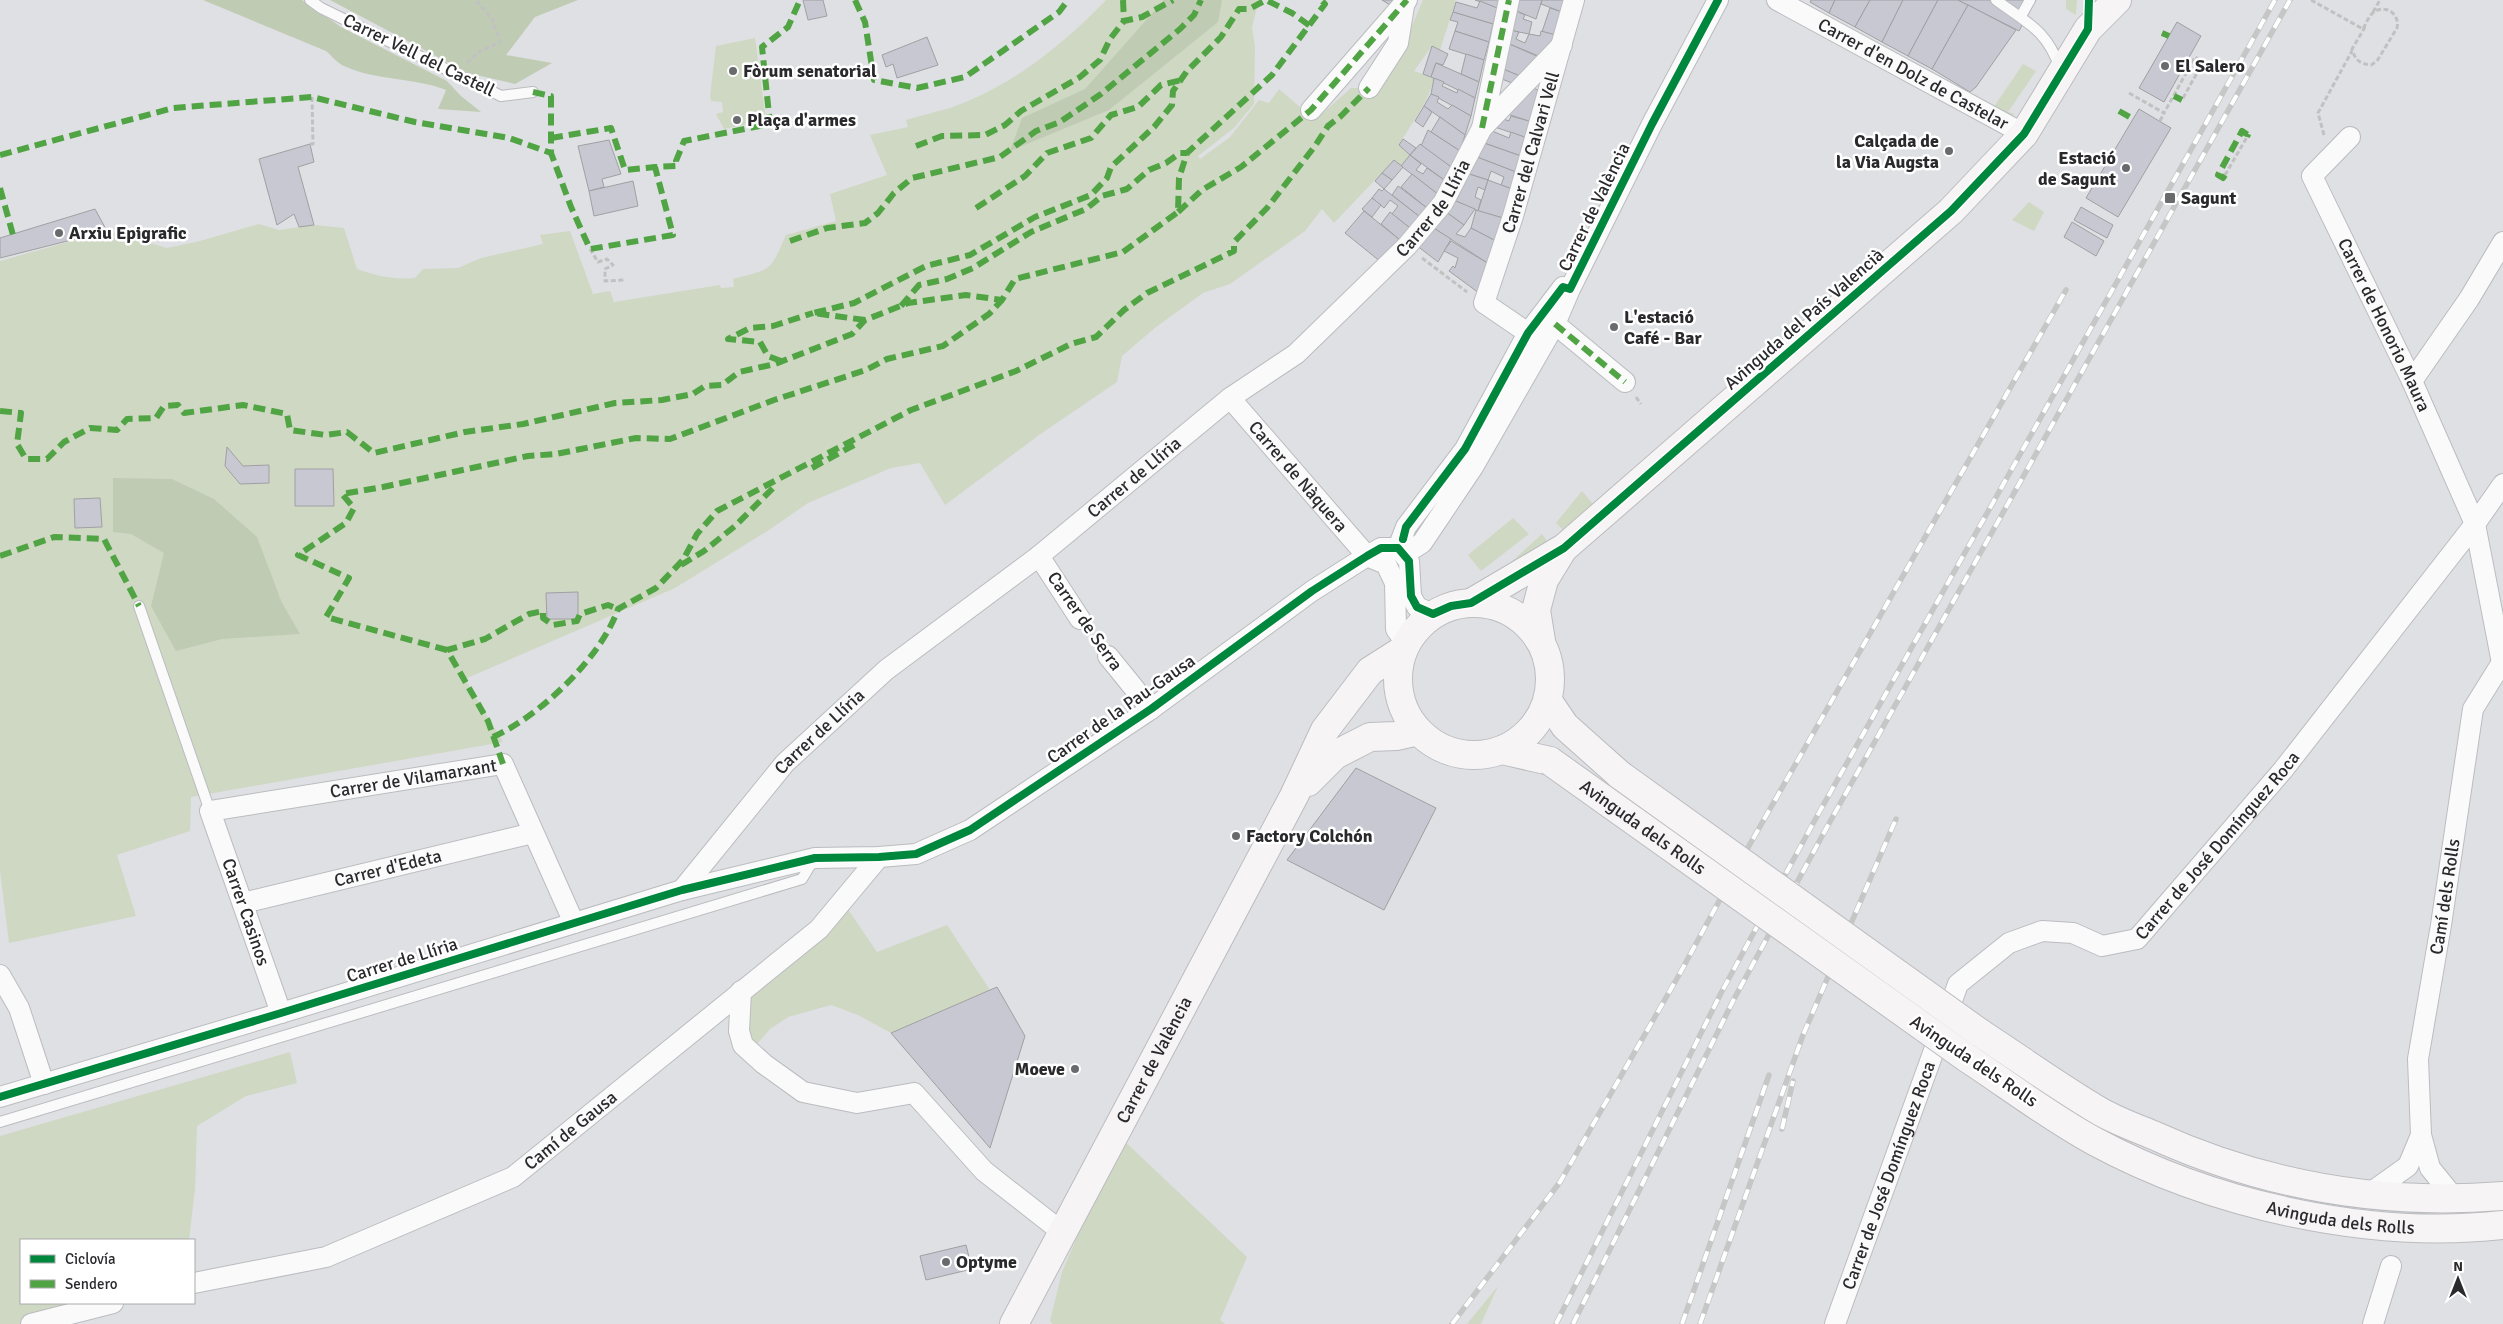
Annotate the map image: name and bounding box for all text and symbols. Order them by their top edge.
street label: Carrer Vell del Castell [339,9,499,101]
street label: Carrer d'en Dolz de Castelar [1814,13,2013,135]
place label: El Salero [2175,55,2245,77]
place label: Fòrum senatorial [743,60,877,82]
marker: El Salero [2159,60,2171,72]
marker: Fòrum senatorial [727,65,739,77]
street label: Carrer del Calvari Vell [1497,69,1564,236]
place label: Plaça d'armes [747,109,856,131]
marker: Plaça d'armes [731,114,743,126]
place label: Calçada de la Via Augsta [1836,130,1939,173]
street label: Carrer de València [1553,139,1635,275]
marker: Calçada de la Via Augsta [1943,145,1955,157]
place label: Estació de Sagunt [2038,147,2116,190]
street label: Carrer de Llíria [1391,155,1475,262]
marker: Estació de Sagunt [2120,162,2132,174]
place label: Sagunt [2181,187,2237,209]
marker: Sagunt [2163,191,2177,205]
place label: Arxiu Epigrafic [69,222,187,244]
marker: Arxiu Epigrafic [53,227,65,239]
street label: Carrer de Honorio Maura [2333,235,2435,415]
street label: Avinguda del País Valencià [1720,244,1888,394]
place label: L'estació Café - Bar [1624,306,1703,349]
marker: L'estació Café - Bar [1608,321,1620,333]
street label: Carrer de Nàquera [1244,416,1352,537]
street label: Carrer de Llíria [1083,432,1185,523]
street label: Carrer de Serra [1043,567,1127,675]
street label: Carrer de la Pau-Gausa [1043,650,1199,768]
street label: Carrer de Llíria [769,684,869,779]
street label: Carrer de José Domínguez Roca [2130,747,2304,944]
street label: Carrer de Vilamarxant [328,754,498,803]
street label: Avinguda dels Rolls [1576,775,1710,879]
place label: Factory Colchón [1246,825,1373,847]
marker: Factory Colchón [1230,830,1242,842]
street label: Camí dels Rolls [2425,837,2465,956]
street label: Carrer d'Edeta [332,844,444,892]
street label: Carrer Casinos [217,855,275,969]
street label: Carrer de Llíria [344,933,460,987]
street label: Carrer de València [1111,993,1197,1127]
street label: Avinguda dels Rolls [1906,1010,2042,1112]
place label: Moeve [1014,1058,1065,1080]
street label: Carrer de José Domínguez Roca [1837,1058,1940,1293]
marker: Moeve [1069,1063,1081,1075]
street label: Camí de Gausa [520,1086,621,1175]
street label: Avinguda dels Rolls [2264,1196,2415,1239]
legend [20,1239,195,1304]
text: Ciclovía [65,1250,116,1268]
place label: Optyme [956,1251,1017,1273]
north arrow [2433,1254,2483,1304]
marker: Optyme [940,1256,952,1268]
text: N [2453,1258,2463,1275]
text: Sendero [65,1275,118,1293]

